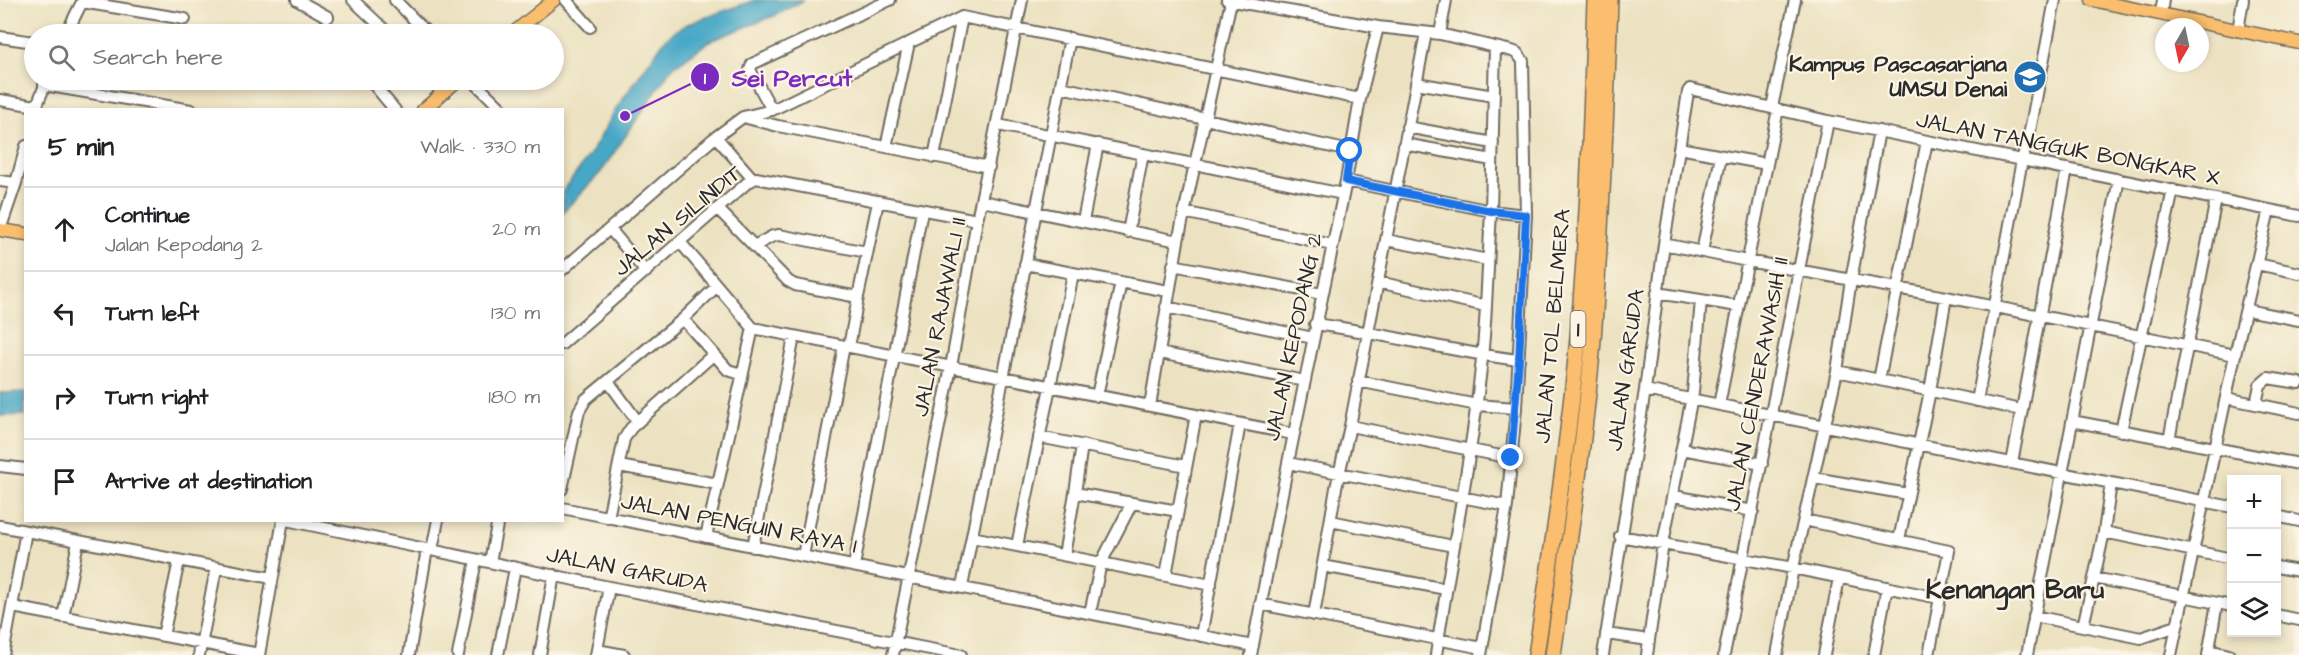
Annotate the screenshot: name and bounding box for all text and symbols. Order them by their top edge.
north arrow [2155,18,2209,72]
search box [24,24,564,90]
icon: search [45,41,78,74]
text: Search here [93,42,223,73]
place label: Kampus Pascasarjana UMSU Denai [1789,49,2008,105]
callout: Sei Percut [690,56,865,98]
school or university icon: Kampus Pascasarjana UMSU Denai [2012,59,2048,95]
text: Sei Percut [731,62,852,96]
text: 1 [704,66,707,91]
street label: JALAN TANGGUK BONGKAR X [1914,104,2222,194]
text: 5 min [48,129,114,165]
text: Walk · 330 m [420,133,540,161]
route start [1336,137,1362,163]
street label: JALAN SILINDIT [607,158,749,284]
text: Continue [105,200,190,231]
street label: JALAN TOL BELMERA [1527,208,1579,444]
icon: ahead [48,213,81,246]
text: 20 m [492,215,540,243]
street label: JALAN RAJAWALI II [906,215,974,419]
street label: JALAN KEPODANG 2 [1257,230,1331,444]
text: Jalan Kepodang 2 [105,231,263,259]
street label: JALAN CENDERAWASIH II [1717,254,1797,514]
street label: JALAN GARUDA [1599,287,1653,453]
icon: left [48,297,81,330]
text: Turn left [105,298,199,329]
text: 130 m [491,299,540,327]
road number: 1 [1570,311,1586,347]
icon: right [48,381,81,414]
text: Turn right [105,382,208,413]
text: 180 m [488,383,540,411]
route end [1497,444,1523,470]
icon: arrive [48,465,81,498]
text: Arrive at destination [105,466,312,497]
map controls [2227,475,2281,637]
button: + [2227,475,2281,529]
street label: JALAN PENGUIN RAYA I [618,486,860,562]
button: − [2227,529,2281,583]
street label: JALAN GARUDA [544,539,710,601]
district label: Kenangan Baru [1926,572,2104,611]
button: layers [2227,583,2281,637]

